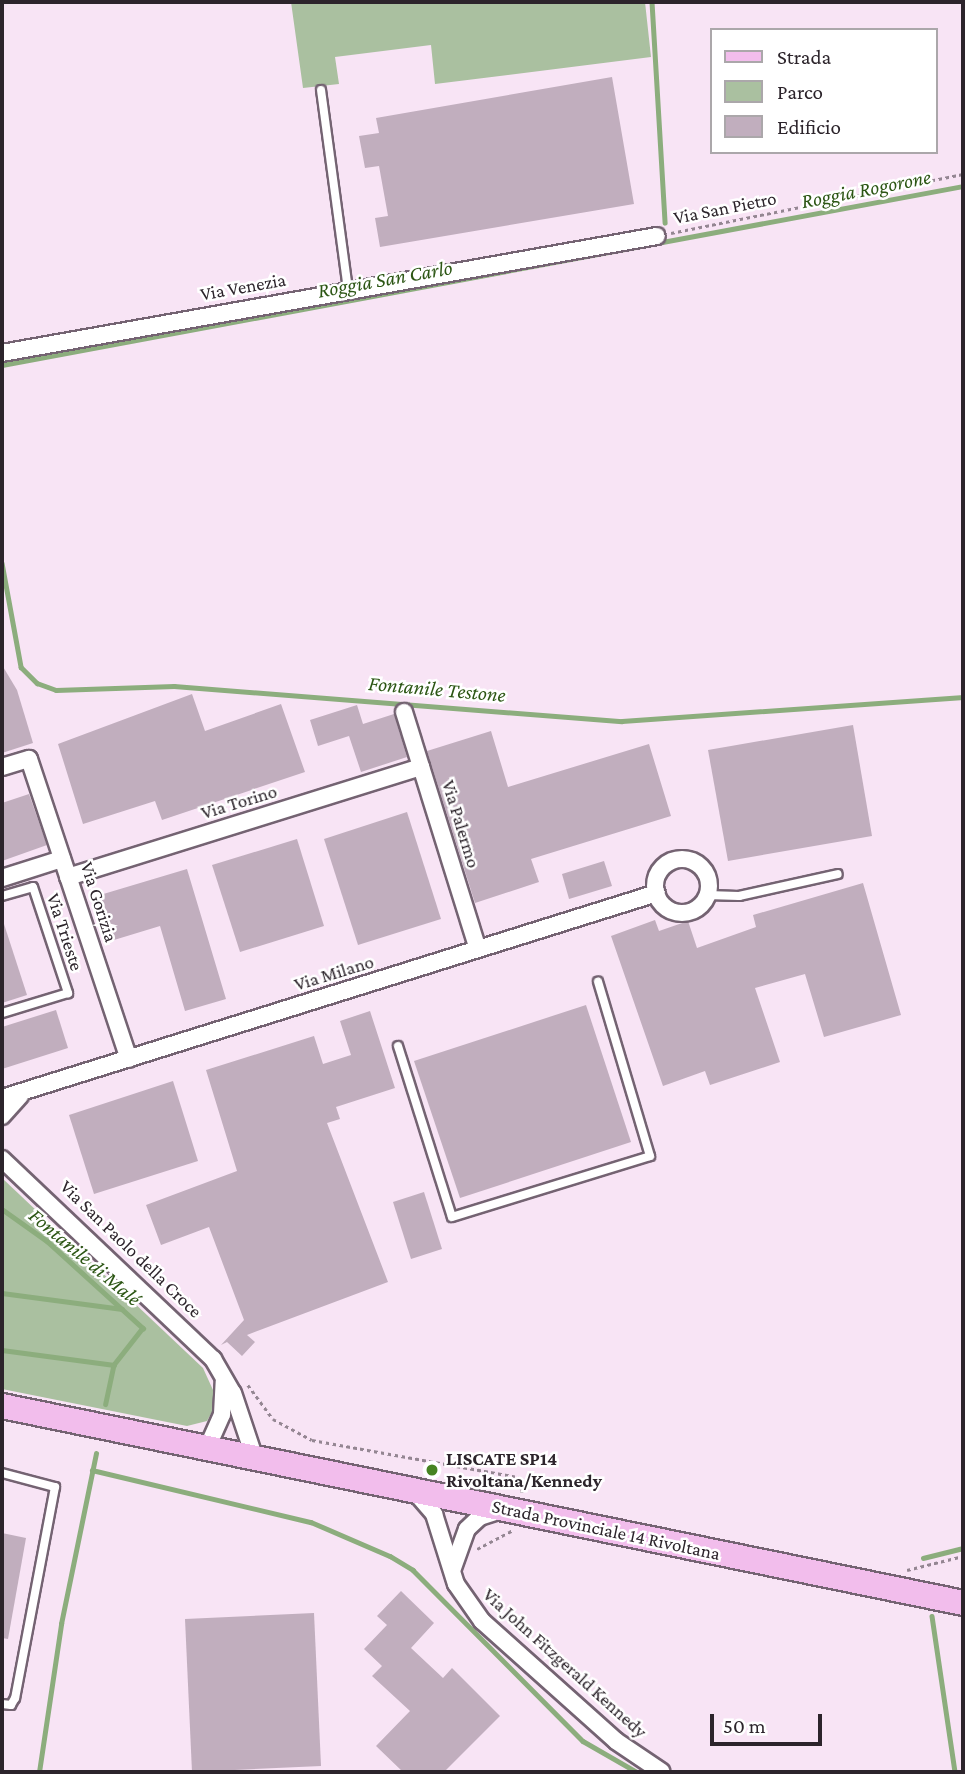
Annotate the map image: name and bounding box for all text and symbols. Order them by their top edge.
legend [710,28,937,154]
text: Strada [777,45,831,69]
text: Parco [777,80,823,104]
text: Edificio [777,115,841,139]
water label: Roggia Rogorone [799,164,933,214]
street label: Via San Pietro [672,187,778,229]
water label: Roggia San Carlo [316,255,454,303]
street label: Via Venezia [198,268,288,306]
water label: Fontanile Testone [367,670,507,708]
street label: Via Palermo [437,777,485,871]
street label: Via Torino [198,780,280,824]
street label: Via Gorizia [75,859,123,945]
street label: Via Trieste [42,890,88,974]
street label: Via Milano [291,950,377,996]
street label: Via San Paolo della Croce [55,1175,207,1323]
water label: Fontanile di Malé [24,1203,146,1311]
place label: LISCATE SP14 Rivoltana/Kennedy [446,1448,602,1492]
marker: LISCATE SP14 Rivoltana/Kennedy [424,1462,440,1478]
street label: Strada Provinciale 14 Rivoltana [490,1495,722,1565]
street label: Via John Fitzgerald Kennedy [478,1583,652,1743]
scale bar [713,1700,825,1744]
text: 50 m [723,1714,766,1738]

